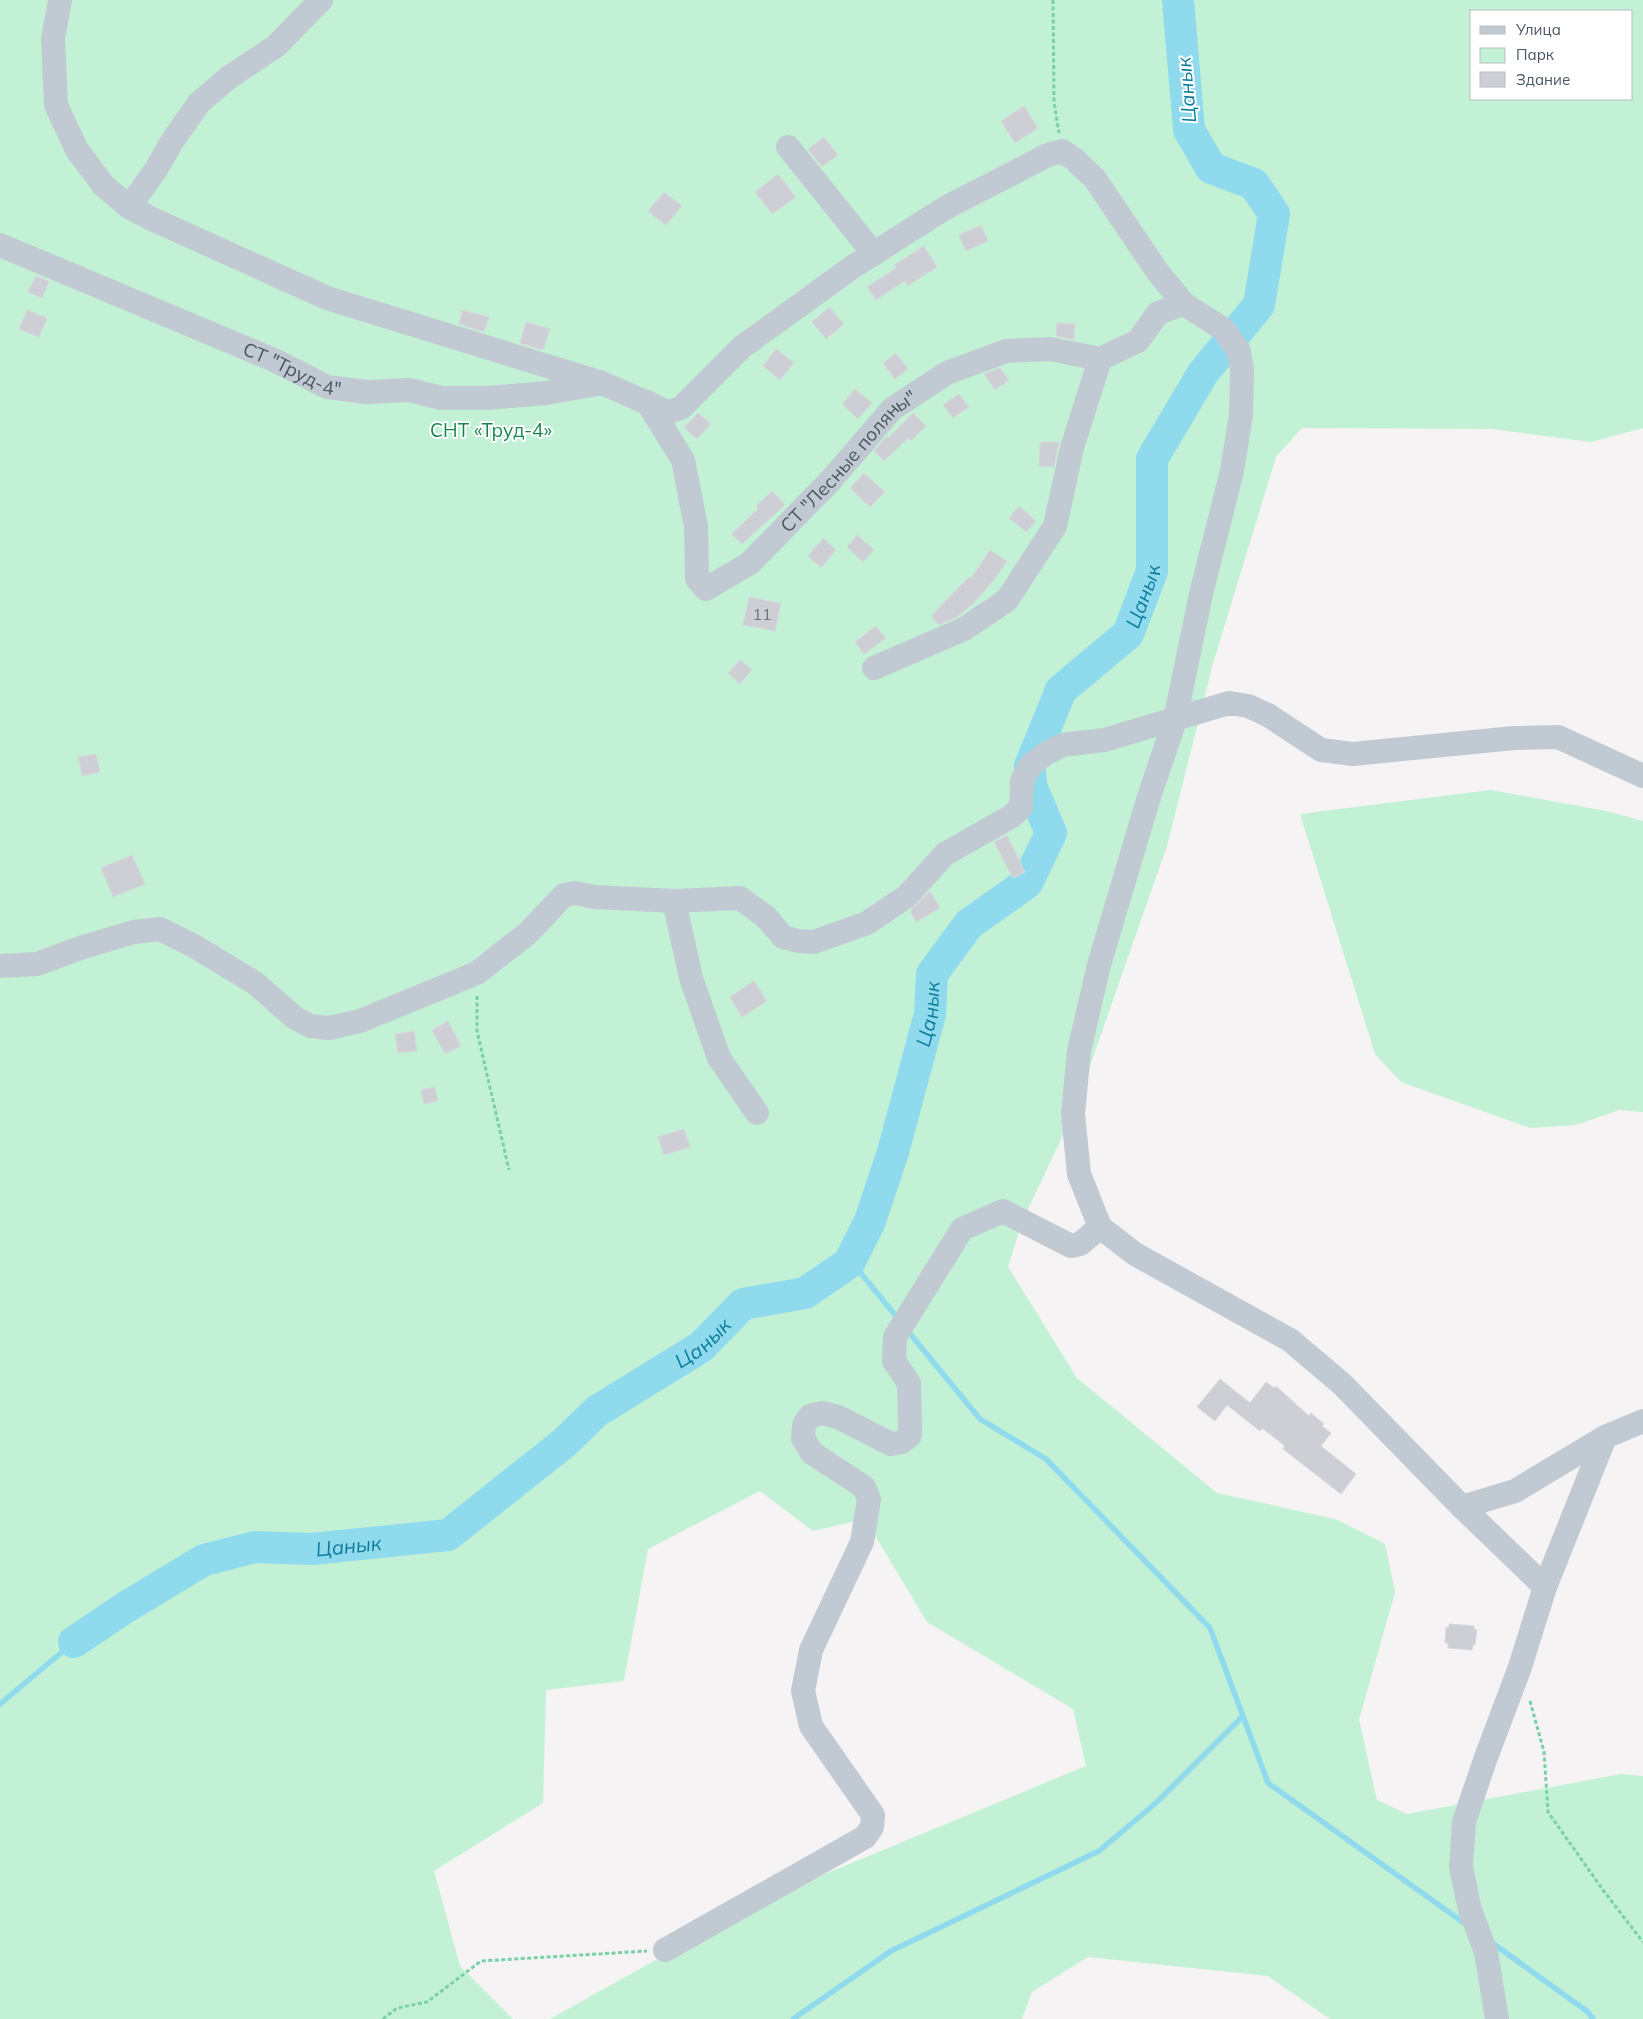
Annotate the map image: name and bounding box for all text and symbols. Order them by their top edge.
legend [1470,10,1633,100]
text: Улица [1515,20,1561,39]
text: Парк [1516,45,1555,64]
water label: Цанык [1171,55,1201,124]
text: Здание [1516,70,1570,89]
street label: СТ "Труд-4" [240,336,343,401]
street label: СТ "Лесные поляны" [775,385,921,537]
park label: СНТ «Труд-4» [430,418,552,442]
water label: Цанык [1119,564,1165,631]
house number: 11 [752,604,772,624]
water label: Цанык [909,979,944,1049]
water label: Цанык [670,1311,736,1373]
water label: Цанык [314,1529,384,1561]

